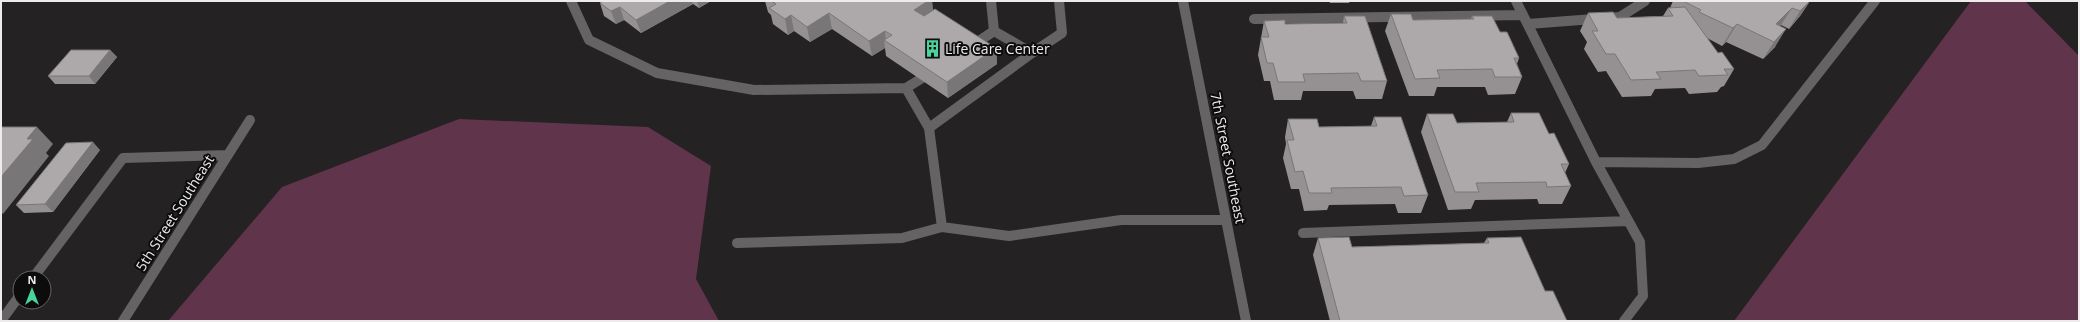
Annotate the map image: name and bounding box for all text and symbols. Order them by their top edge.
building icon: Life Care Center [922,39,942,59]
place label: Life Care Center [945,39,1050,58]
street label: 7th Street Southeast [1206,91,1251,225]
street label: 5th Street Southeast [131,151,218,274]
north arrow [12,270,52,310]
text: N [28,272,36,287]

